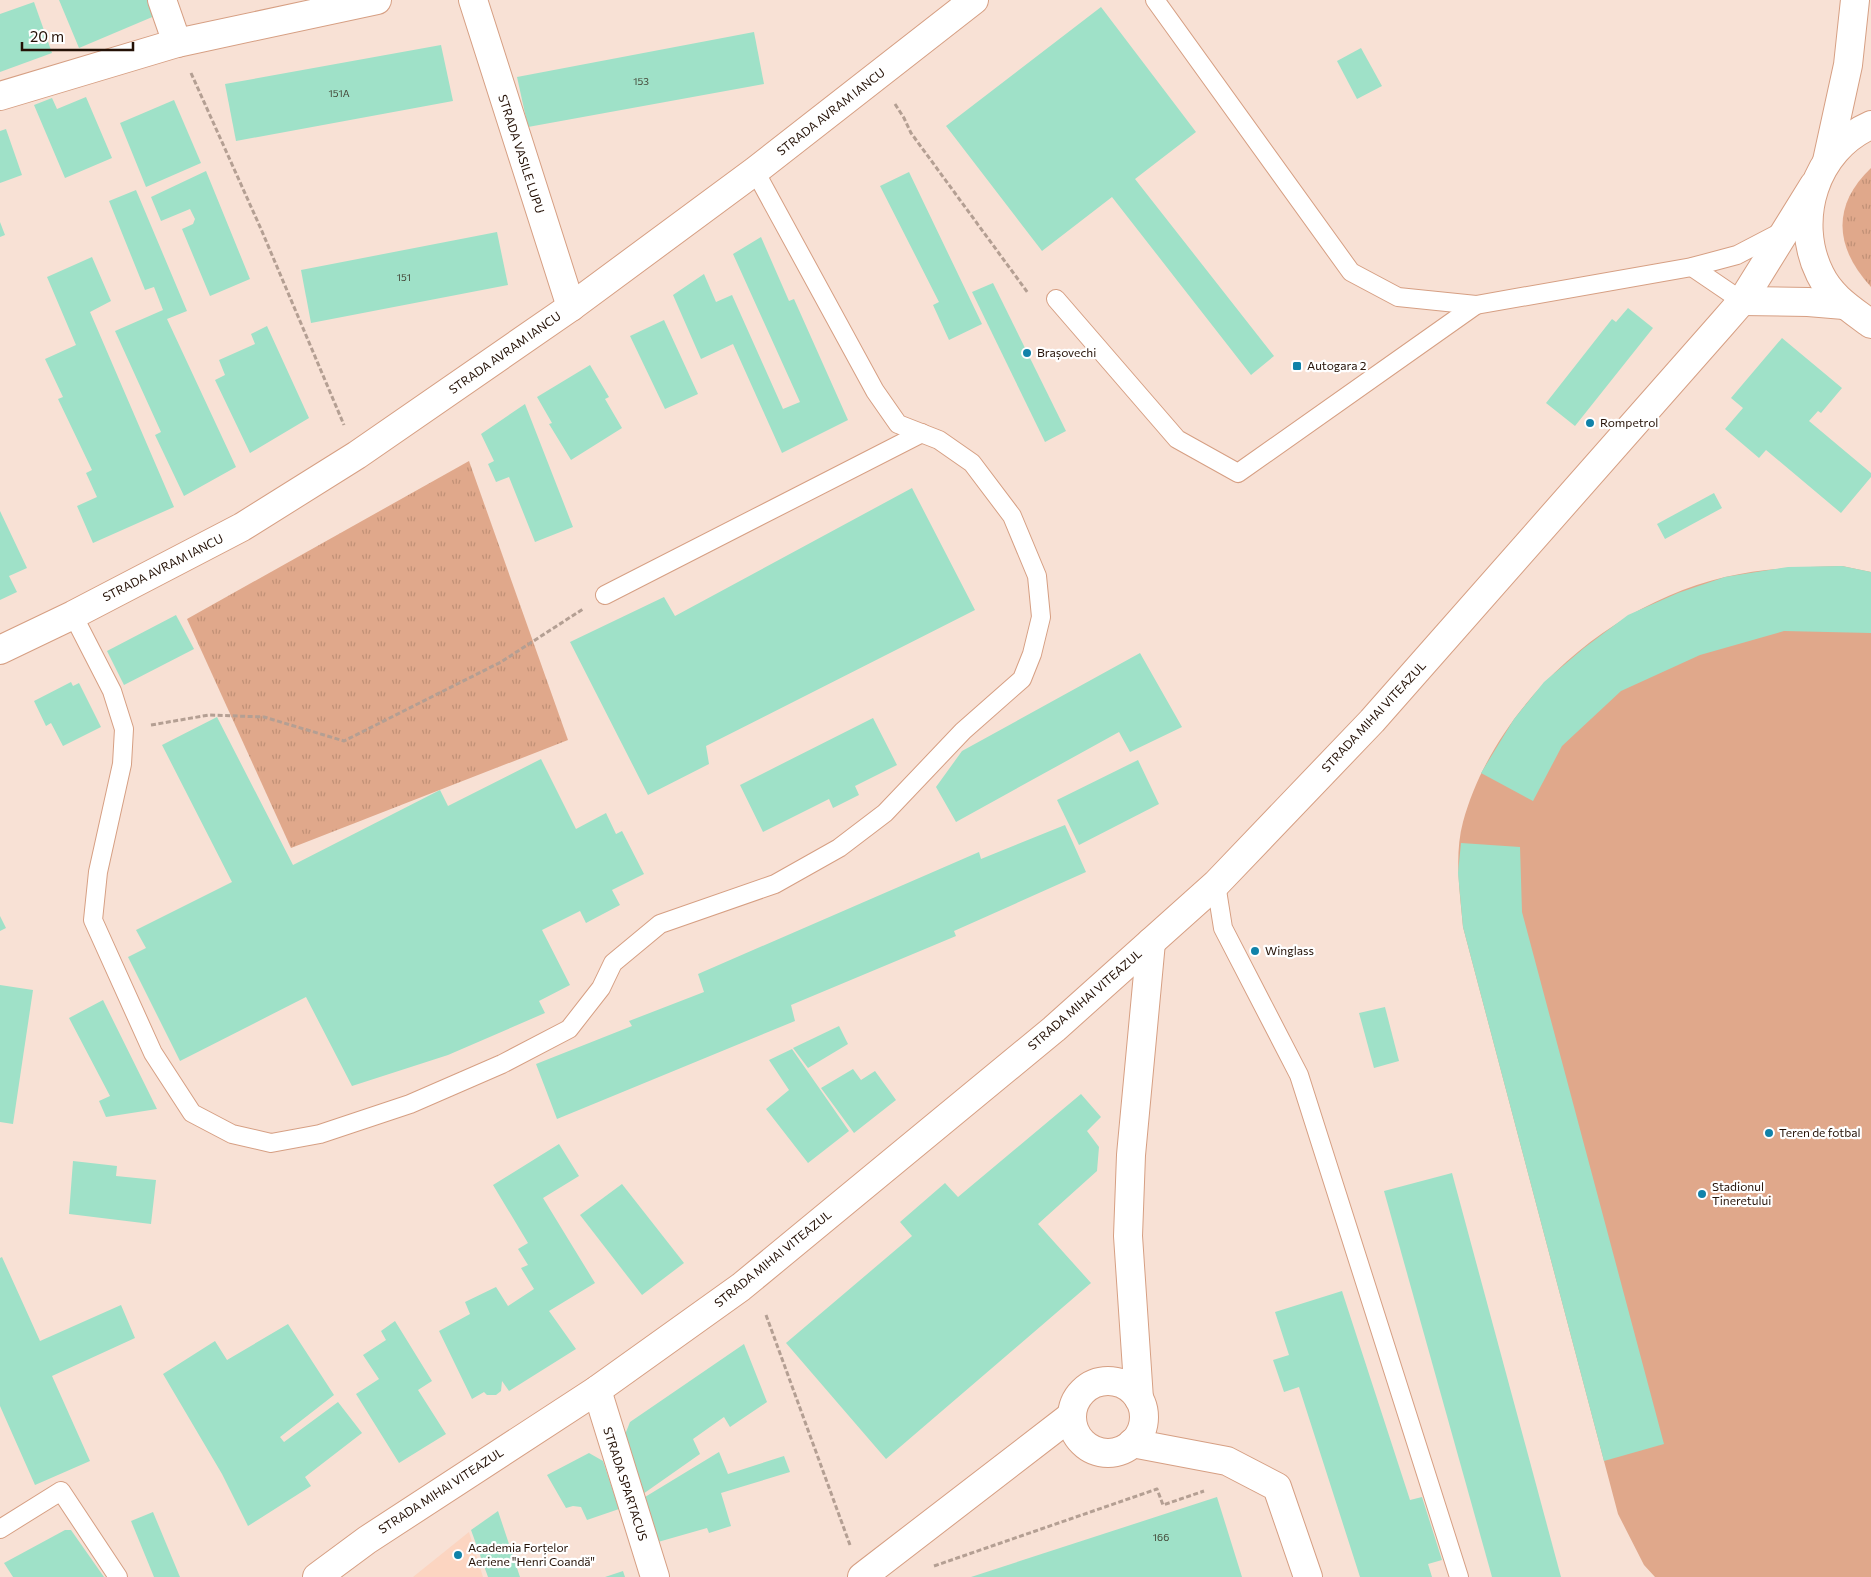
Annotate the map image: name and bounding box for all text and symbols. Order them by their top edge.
scale bar [22,20,134,52]
text: 20 m [30,27,64,45]
street label: STRADA AVRAM IANCU [774,65,887,158]
house number: 153 [633,75,649,87]
house number: 151A [328,87,350,99]
street label: STRADA VASILE LUPU [496,93,548,215]
house number: 151 [397,271,411,283]
street label: STRADA AVRAM IANCU [446,308,563,396]
place label: Brașovechi [1037,345,1096,360]
marker: Brașovechi [1021,347,1033,359]
place label: Autogara 2 [1307,358,1367,372]
marker: Autogara 2 [1291,360,1303,372]
place label: Rompetrol [1600,415,1658,429]
marker: Rompetrol [1584,417,1596,429]
street label: STRADA AVRAM IANCU [100,531,225,604]
street label: STRADA MIHAI VITEAZUL [1318,658,1428,775]
place label: Winglass [1265,943,1314,957]
marker: Winglass [1249,945,1261,957]
street label: STRADA MIHAI VITEAZUL [1025,946,1144,1052]
place label: Teren de fotbal [1779,1125,1861,1139]
marker: Teren de fotbal [1763,1127,1775,1139]
place label: Stadionul Tineretului [1712,1179,1771,1207]
marker: Stadionul Tineretului [1696,1188,1708,1200]
street label: STRADA MIHAI VITEAZUL [711,1207,834,1310]
street label: STRADA SPARTACUS [601,1425,651,1542]
street label: STRADA MIHAI VITEAZUL [375,1444,506,1536]
house number: 166 [1153,1531,1169,1543]
place label: Academia Forțelor Aeriene "Henri Coandă" [468,1540,595,1568]
marker: Academia Forțelor Aeriene "Henri Coandă" [452,1549,464,1561]

